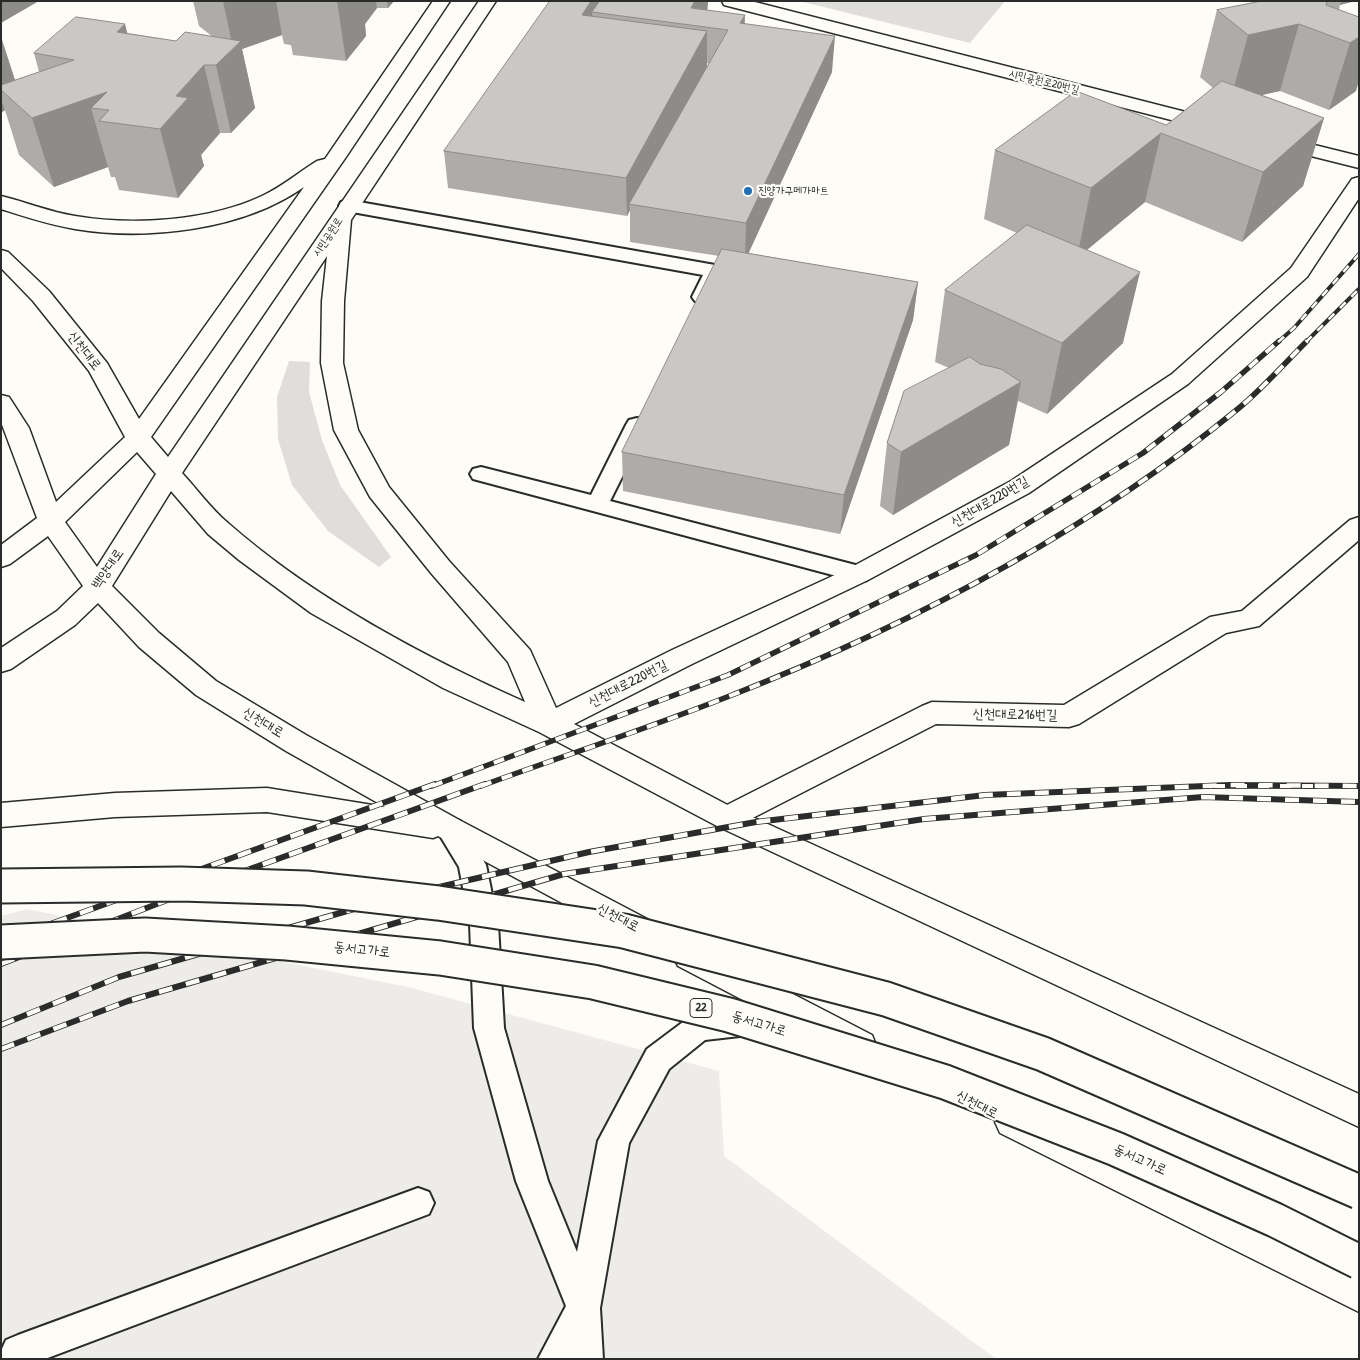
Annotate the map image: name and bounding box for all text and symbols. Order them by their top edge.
street label: 시민공원로20번길 [1007,67,1081,97]
place label: 진양가구메가마트 [758,184,829,198]
marker: 진양가구메가마트 [742,185,754,197]
street label: 시민공원로 [310,215,346,259]
street label: 신천대로 [64,328,104,374]
street label: 신천대로220번길 [948,473,1032,531]
street label: 백양대로 [88,546,128,592]
street label: 신천대로220번길 [585,657,671,711]
street label: 신천대로 [239,704,287,742]
street label: 신천대로216번길 [972,706,1058,724]
street label: 신천대로 [594,900,642,936]
street label: 동서고가로 [333,939,391,961]
road number: 22 [690,998,712,1018]
street label: 동서고가로 [730,1008,788,1040]
street label: 신천대로 [953,1087,1001,1123]
street label: 동서고가로 [1111,1141,1169,1179]

